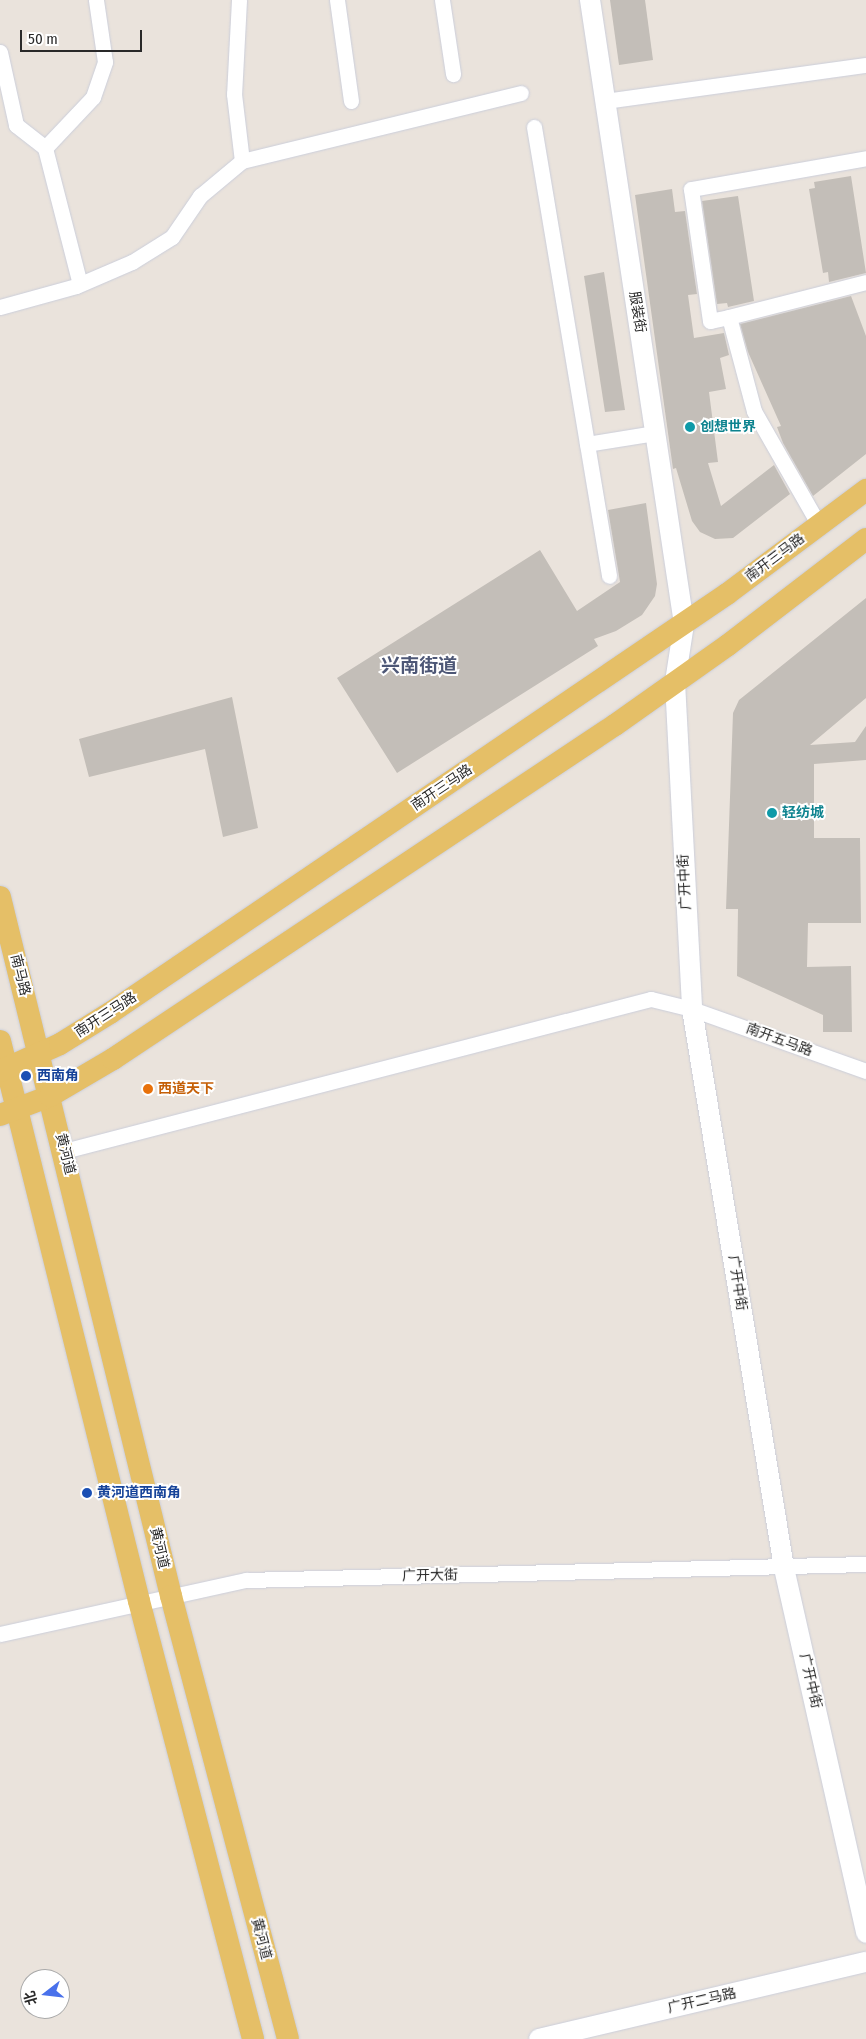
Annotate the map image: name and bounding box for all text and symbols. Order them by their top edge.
scale bar [22,20,145,52]
text: 50 m [28,30,58,48]
street label: 服装街 [625,290,649,334]
place label: 创想世界 [700,419,756,435]
marker: 创想世界 [684,421,696,433]
street label: 南开三马路 [742,530,808,586]
district label: 兴南街道 [381,655,457,677]
street label: 南开三马路 [408,761,476,815]
place label: 轻纺城 [782,805,824,821]
marker: 轻纺城 [766,807,778,819]
street label: 广开中街 [675,854,695,910]
street label: 南马路 [7,953,33,997]
street label: 南开三马路 [72,989,140,1041]
street label: 南开五马路 [743,1020,815,1060]
place label: 西南角 [37,1068,79,1084]
marker: 西南角 [19,1069,33,1083]
place label: 西道天下 [158,1081,214,1097]
marker: 西道天下 [142,1083,154,1095]
street label: 黄河道 [52,1132,78,1176]
street label: 广开中街 [724,1254,750,1312]
place label: 黄河道西南角 [97,1485,181,1501]
marker: 黄河道西南角 [81,1487,93,1499]
street label: 黄河道 [146,1526,172,1570]
street label: 广开大街 [402,1567,458,1585]
street label: 广开中街 [796,1652,824,1710]
street label: 黄河道 [247,1917,275,1961]
north arrow [20,1969,70,2019]
street label: 广开二马路 [666,1985,738,2017]
text: 北 [21,1989,41,2007]

